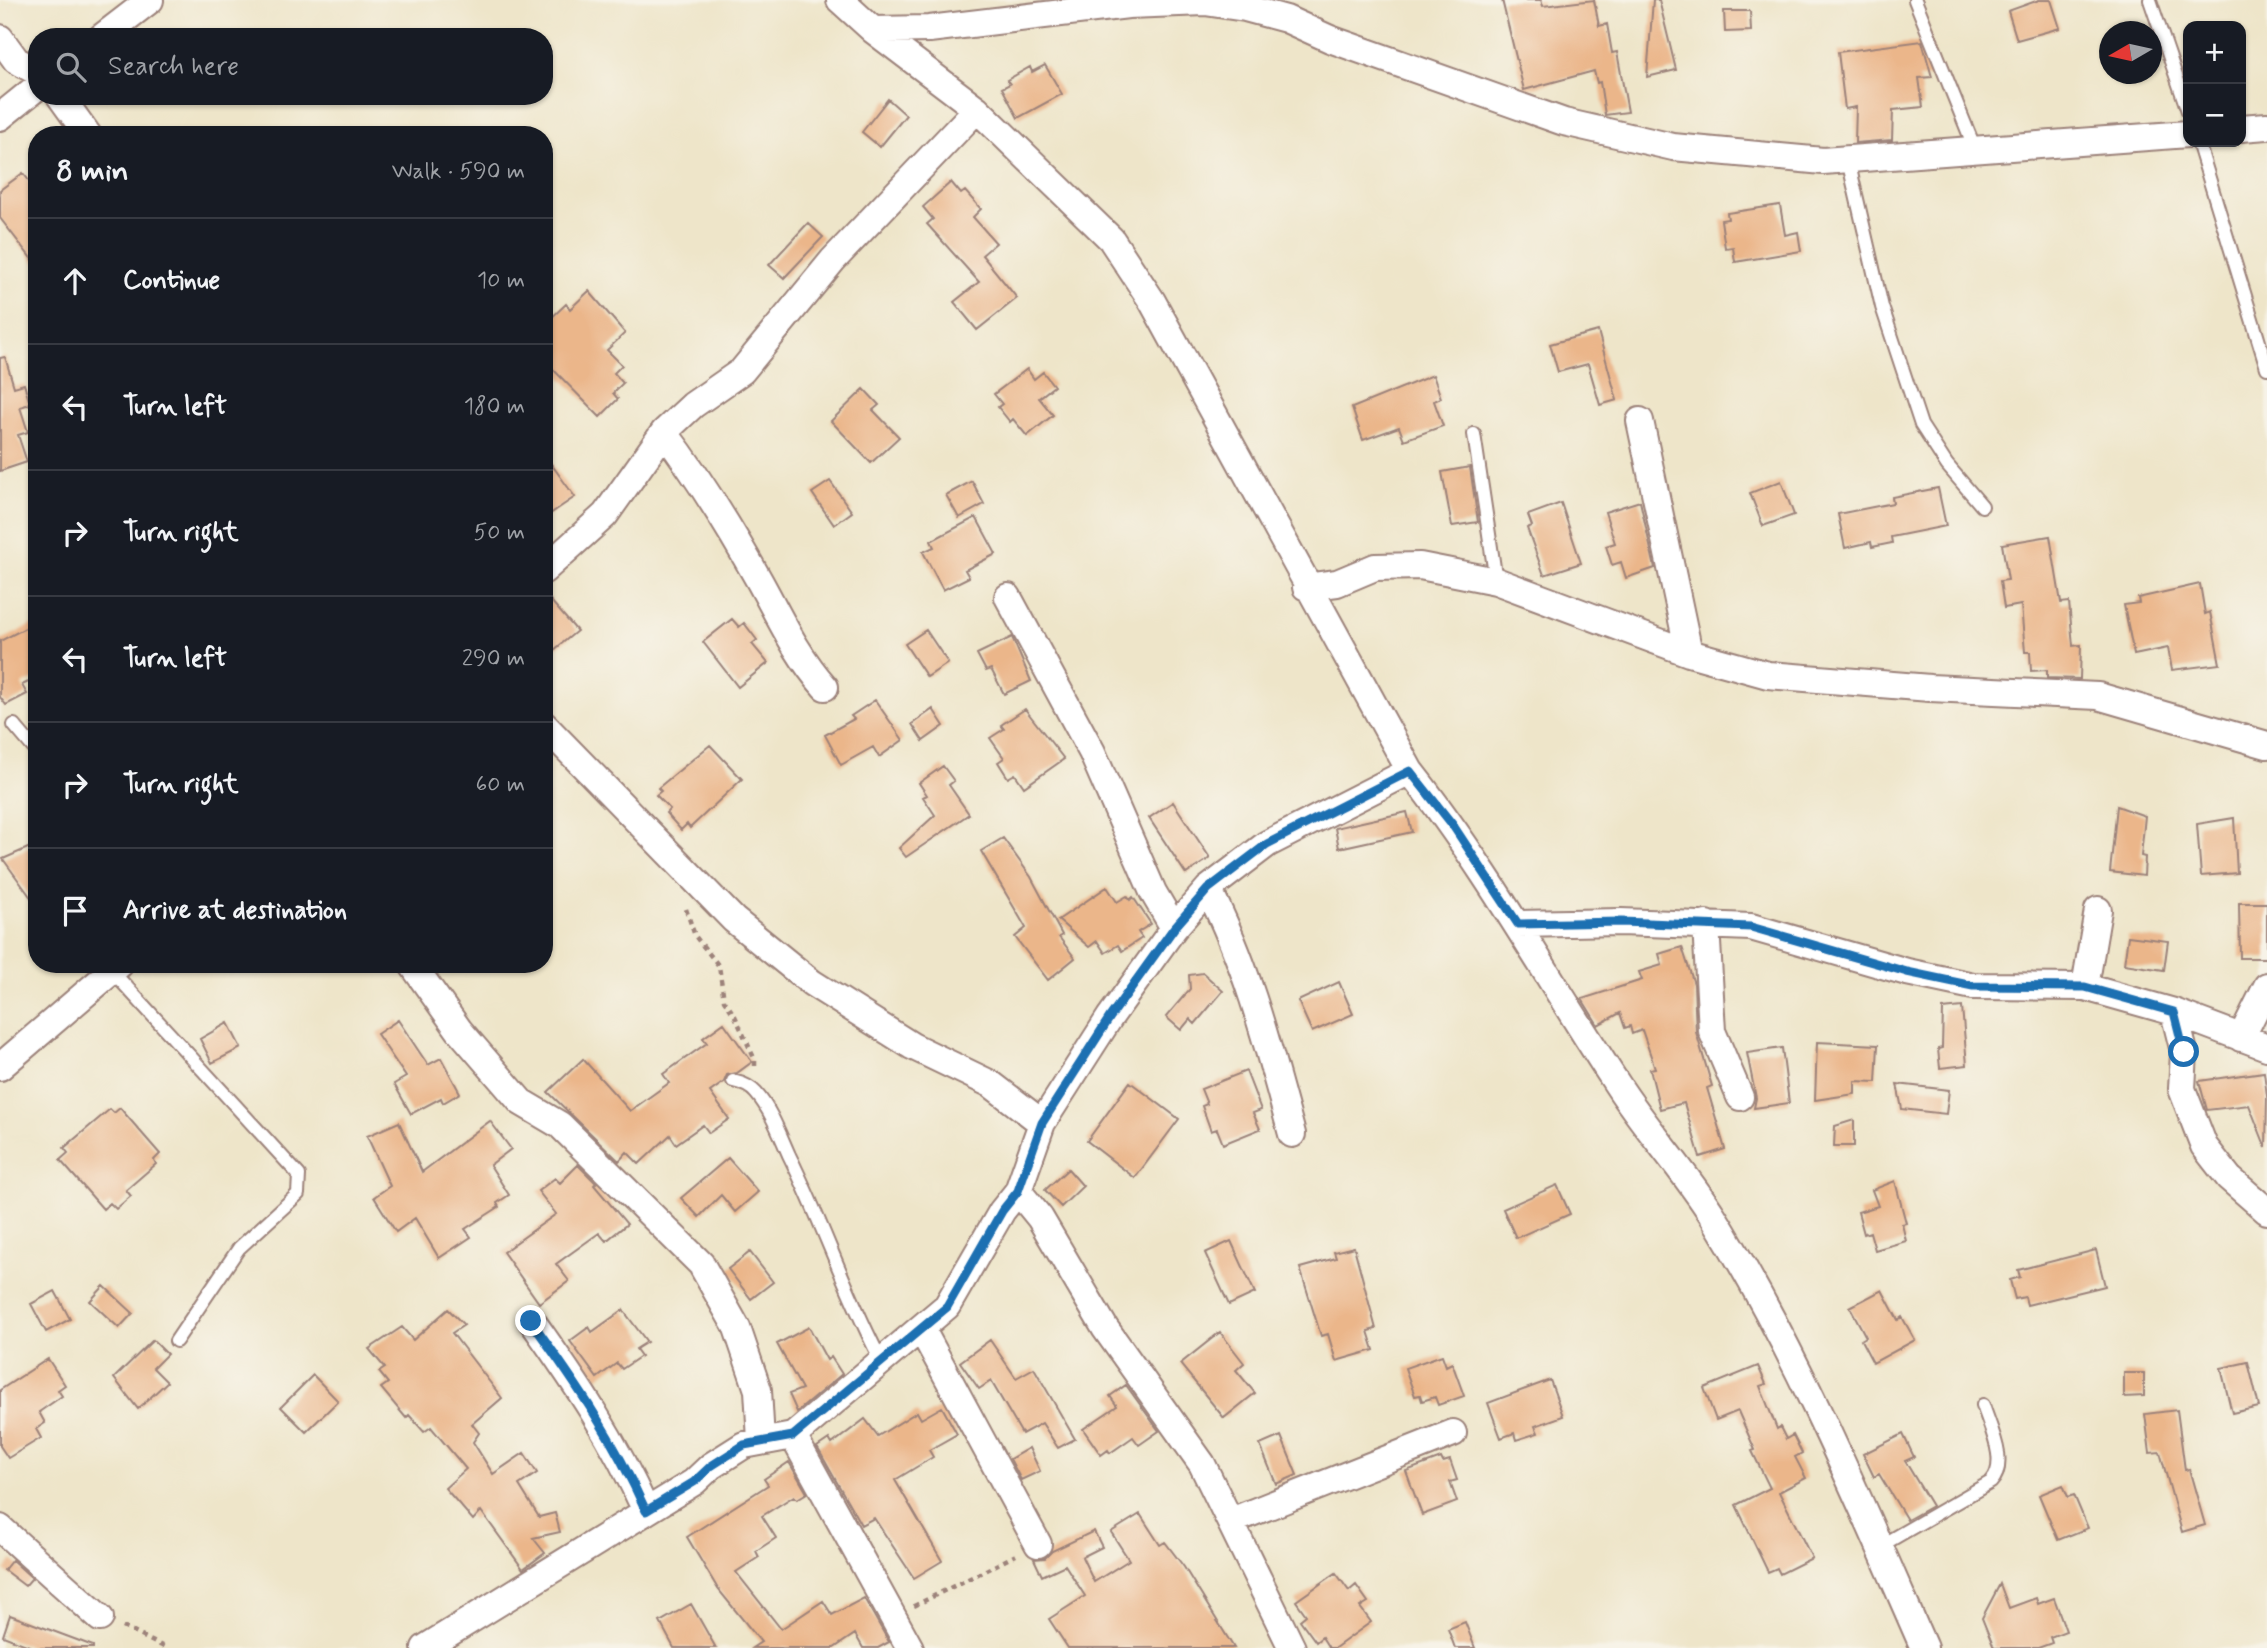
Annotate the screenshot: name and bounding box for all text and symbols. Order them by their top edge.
north arrow [2099,21,2162,84]
map controls [2183,21,2246,147]
button: + [2183,21,2246,84]
search box [28,28,553,105]
icon: search [52,48,90,86]
text: Search here [108,50,239,84]
button: − [2183,84,2246,147]
text: 8 min [56,152,129,191]
text: Walk · 590 m [392,157,525,187]
icon: ahead [56,262,94,300]
text: Continue [123,264,220,298]
text: 10 m [477,266,525,296]
icon: left [56,388,94,426]
text: Turn left [123,390,227,424]
text: 180 m [464,392,525,422]
icon: right [56,514,94,552]
text: Turn right [123,516,239,550]
text: 50 m [474,518,525,548]
icon: left [56,640,94,678]
text: Turn left [123,642,227,676]
text: 290 m [462,644,525,674]
icon: right [56,766,94,804]
text: Turn right [123,768,239,802]
text: 60 m [476,770,525,800]
icon: arrive [56,892,94,930]
text: Arrive at destination [123,894,347,928]
route start [2168,1036,2199,1067]
route end [515,1305,546,1336]

